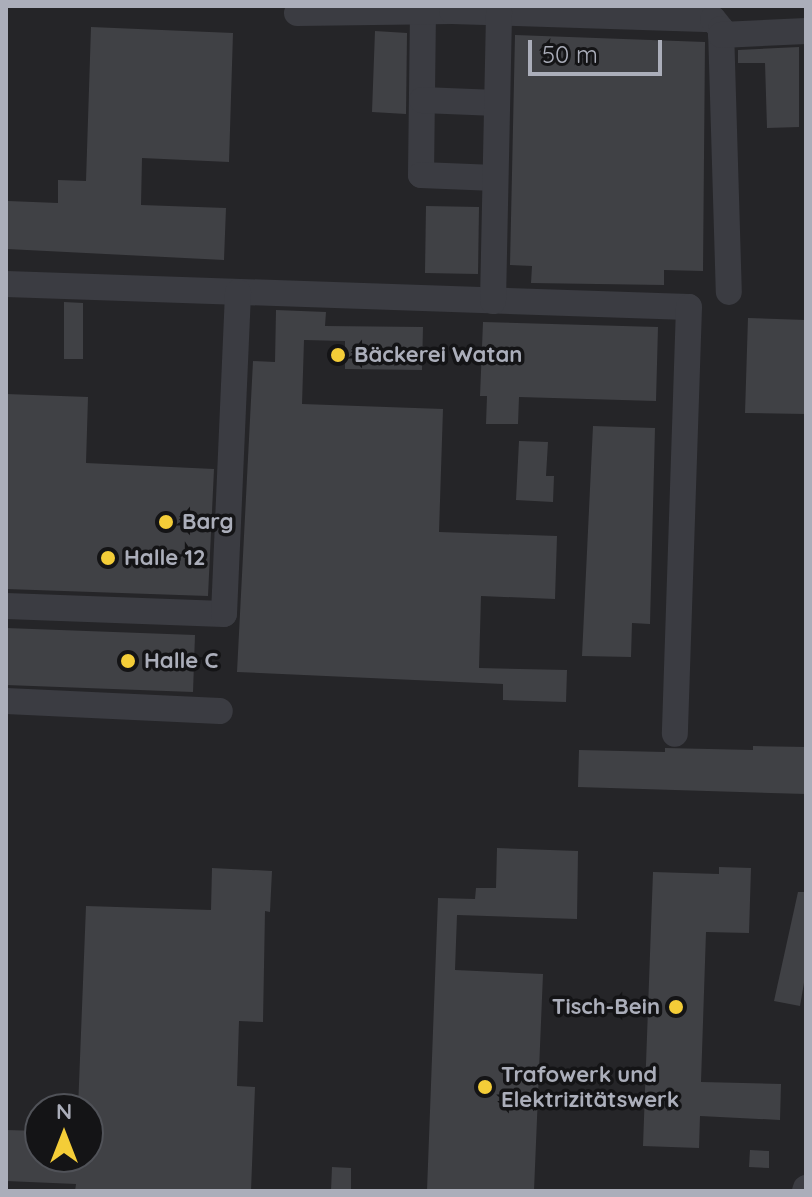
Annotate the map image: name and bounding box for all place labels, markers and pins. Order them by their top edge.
place label: Bäckerei Watan [354,342,522,368]
marker: Bäckerei Watan [329,346,347,364]
place label: Barg [182,509,233,535]
marker: Barg [157,513,175,531]
place label: Halle 12 [124,545,206,571]
marker: Halle 12 [99,549,117,567]
place label: Halle C [144,648,218,674]
marker: Halle C [119,652,137,670]
place label: Tisch-Bein [552,994,660,1020]
marker: Tisch-Bein [667,998,685,1016]
place label: Trafowerk und Elektrizitätswerk [501,1061,679,1112]
marker: Trafowerk und Elektrizitätswerk [476,1078,494,1096]

